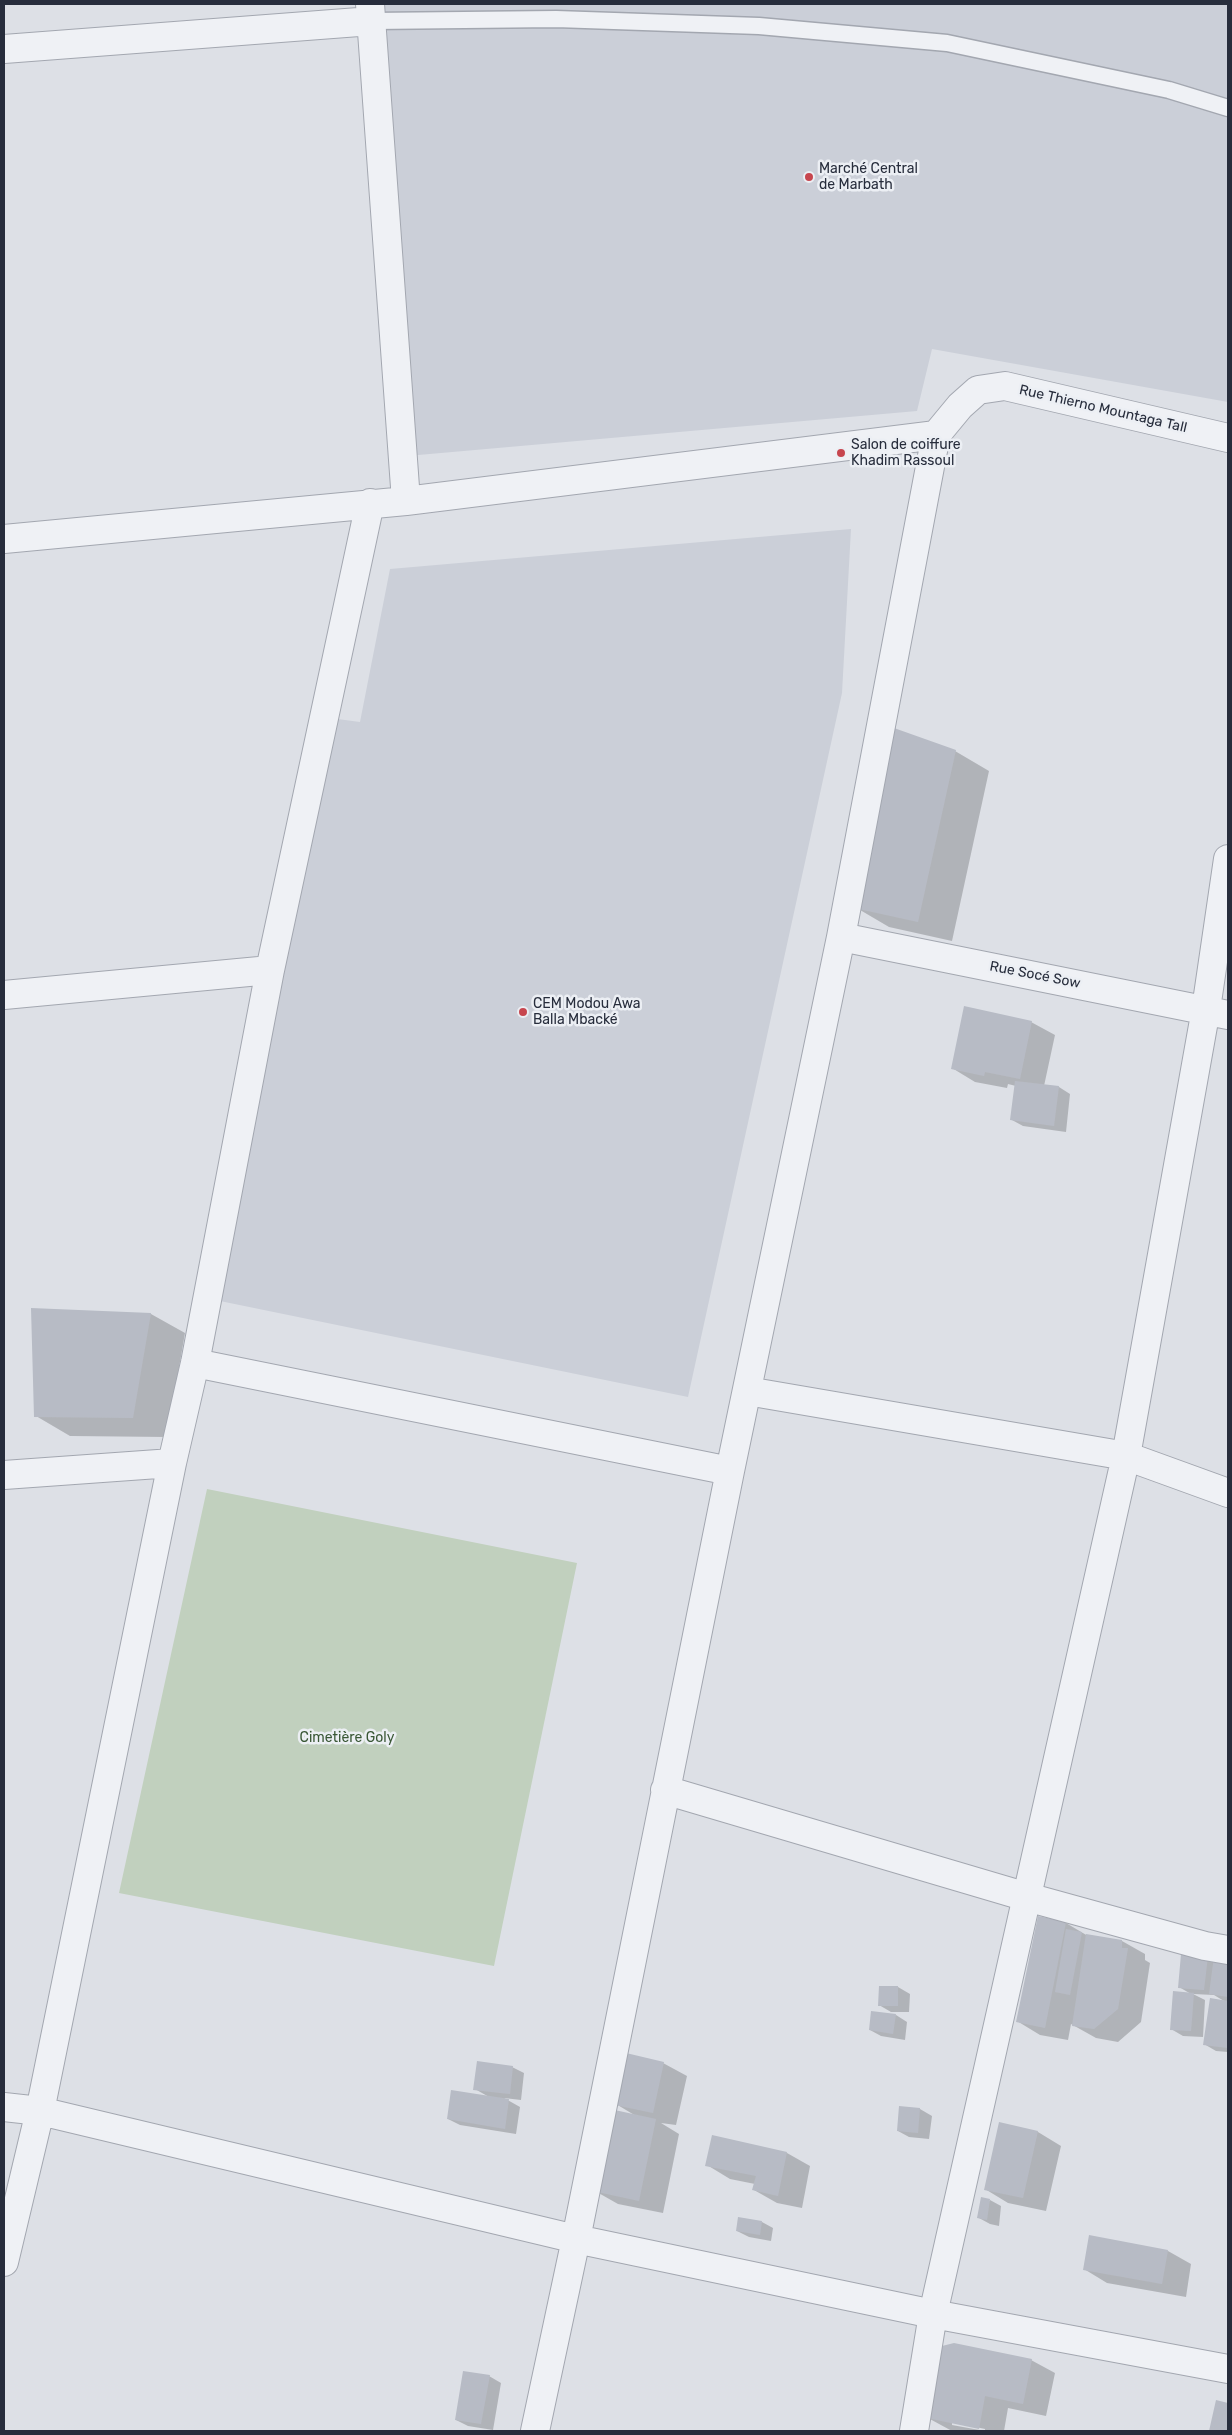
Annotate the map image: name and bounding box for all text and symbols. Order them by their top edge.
place label: Marché Central de Marbath [819,161,918,193]
marker: Marché Central de Marbath [803,171,815,183]
street label: Rue Thierno Mountaga Tall [1017,381,1189,437]
place label: Salon de coiffure Khadim Rassoul [851,437,961,470]
marker: Salon de coiffure Khadim Rassoul [835,447,847,459]
street label: Rue Socé Sow [988,958,1082,992]
place label: CEM Modou Awa Balla Mbacké [533,996,641,1028]
marker: CEM Modou Awa Balla Mbacké [517,1006,529,1018]
park label: Cimetière Goly [300,1730,394,1746]

